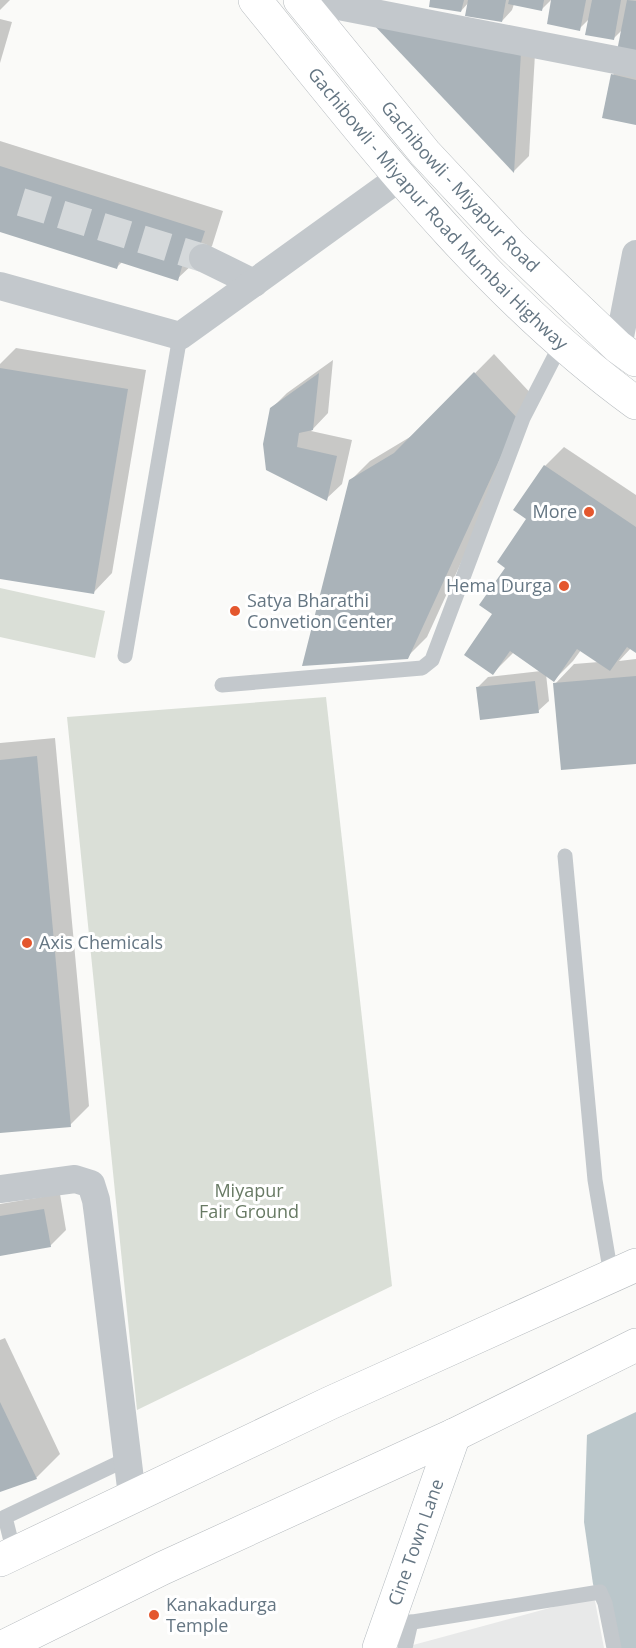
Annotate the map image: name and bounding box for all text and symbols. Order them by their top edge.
street label: Gachibowli - Miyapur Road Mumbai Highway [303,62,574,355]
street label: Gachibowli - Miyapur Road [376,95,545,277]
place label: More [533,499,577,523]
marker: More [582,505,596,519]
place label: Hema Durga [446,573,552,597]
marker: Hema Durga [557,579,571,593]
place label: Satya Bharathi Convetion Center [247,588,394,633]
marker: Satya Bharathi Convetion Center [228,604,242,618]
place label: Axis Chemicals [39,930,163,954]
marker: Axis Chemicals [20,936,34,950]
park label: Miyapur Fair Ground [199,1178,299,1223]
street label: Cine Town Lane [382,1475,449,1609]
place label: Kanakadurga Temple [166,1592,277,1637]
marker: Kanakadurga Temple [147,1608,161,1622]

